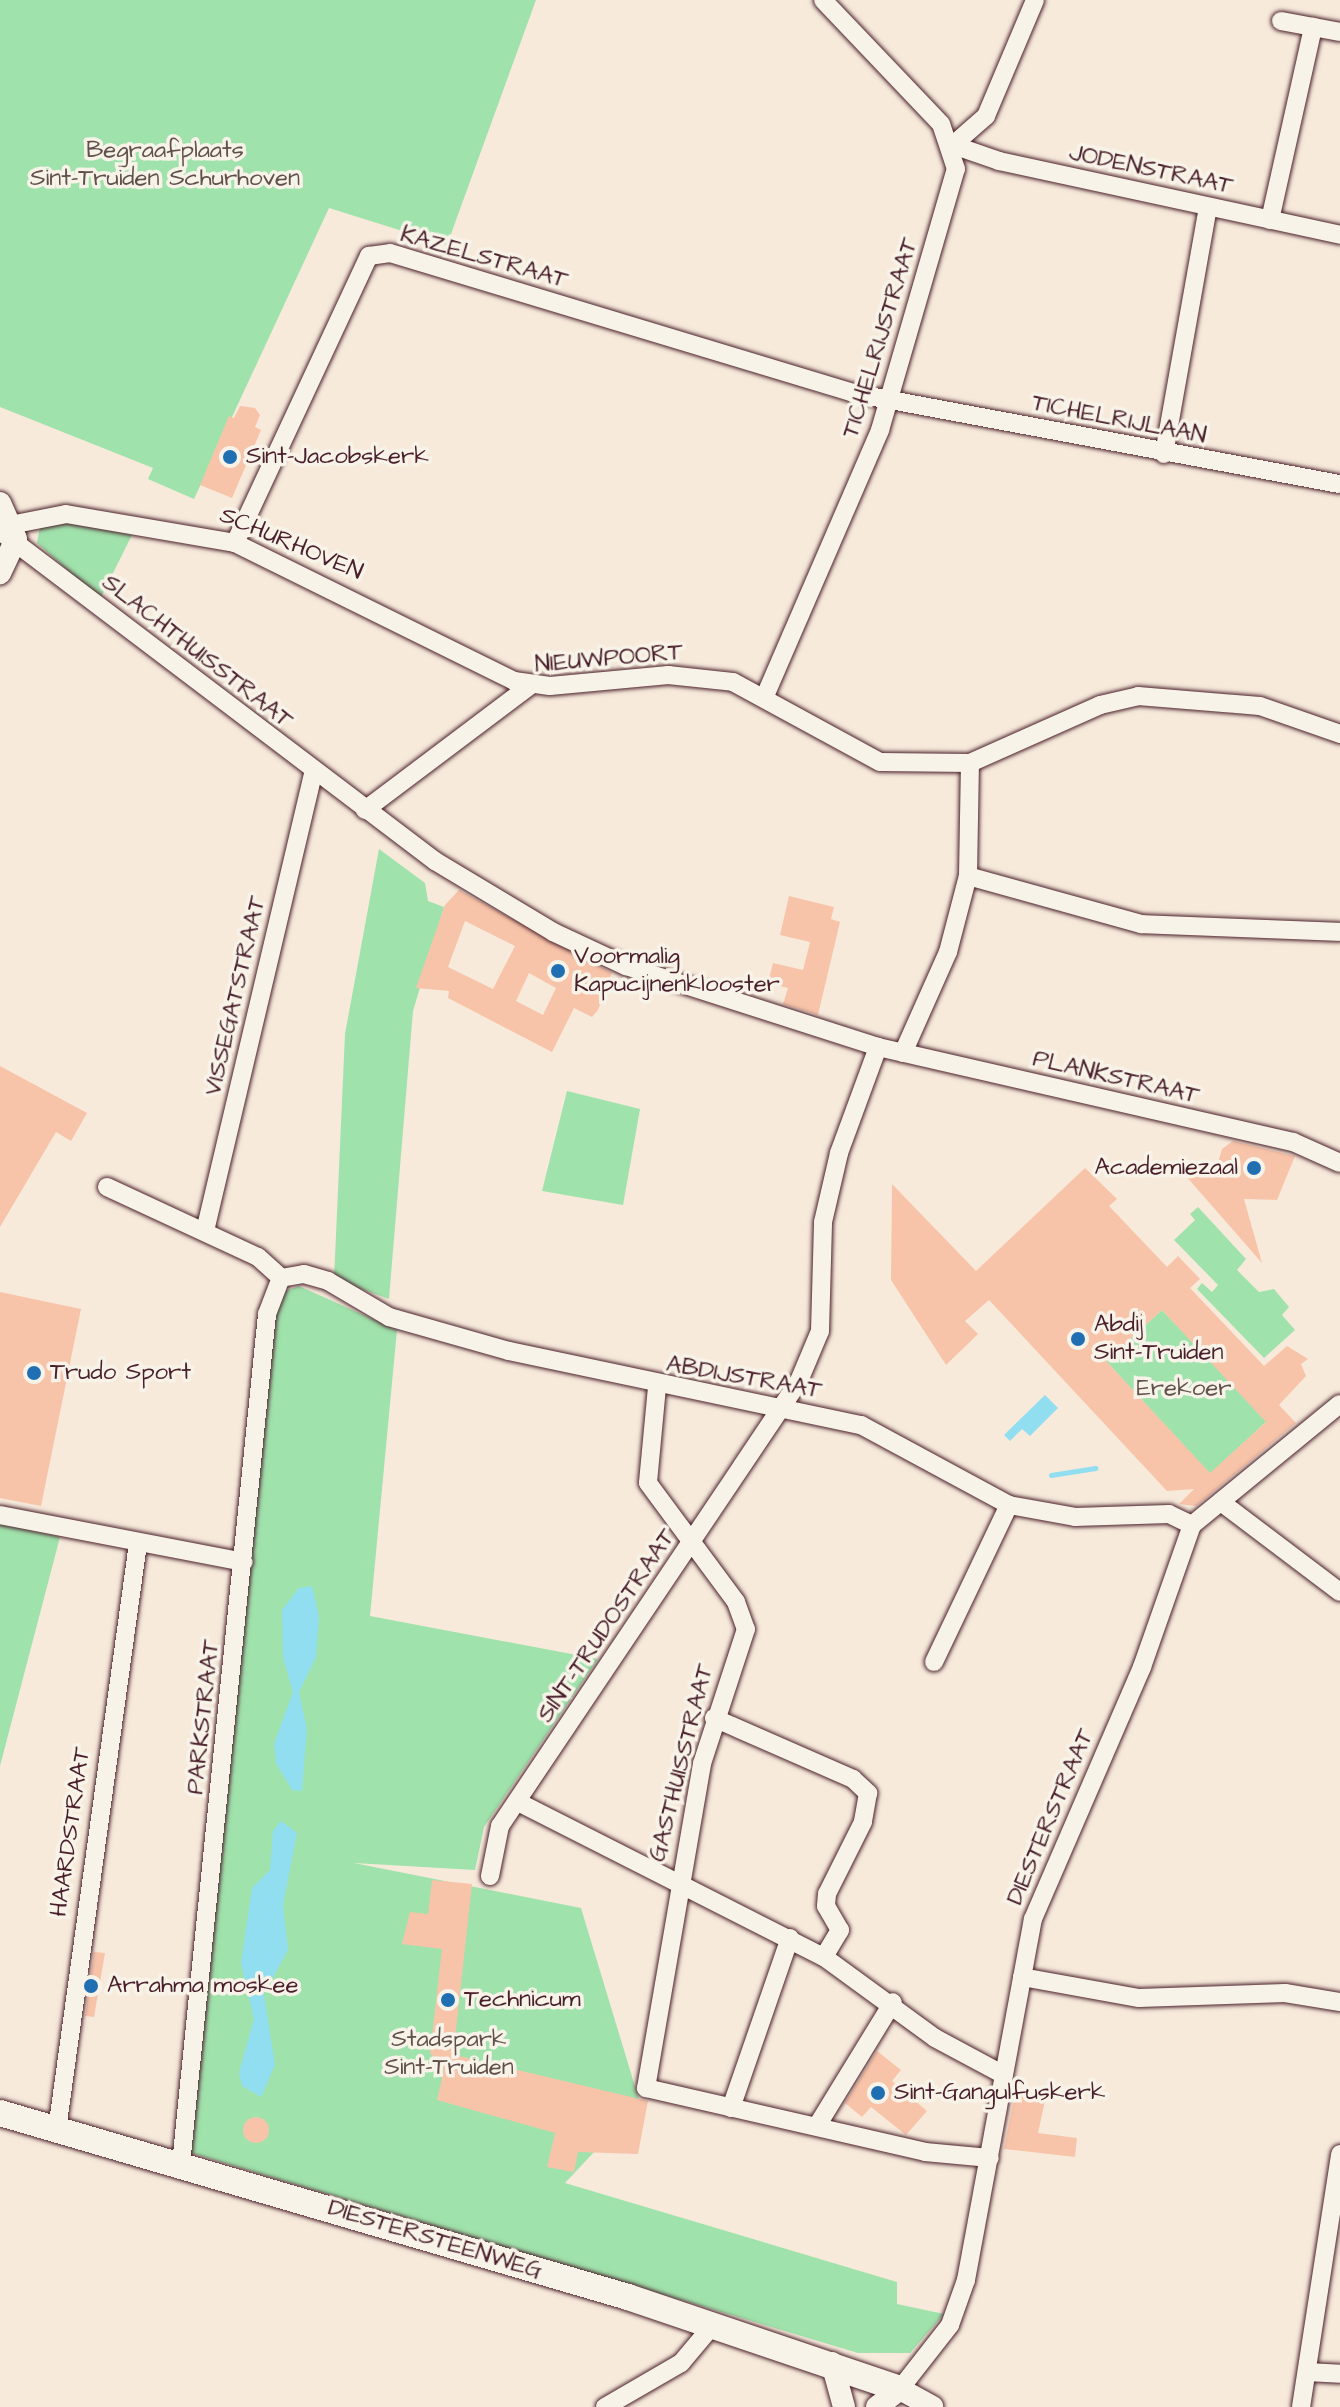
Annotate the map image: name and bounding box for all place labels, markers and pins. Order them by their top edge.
place label: Sint-Jacobskerk [246,443,429,471]
marker: Sint-Jacobskerk [221,448,239,466]
place label: Voormalig Kapucijnenklooster [574,943,780,999]
marker: Voormalig Kapucijnenklooster [549,962,567,980]
place label: Academiezaal [1095,1154,1238,1182]
marker: Academiezaal [1245,1159,1263,1177]
place label: Abdij Sint-Truiden [1094,1311,1224,1367]
marker: Abdij Sint-Truiden [1069,1330,1087,1348]
place label: Trudo Sport [50,1359,191,1387]
marker: Trudo Sport [25,1364,43,1382]
place label: Arrahma moskee [107,1972,298,2000]
marker: Arrahma moskee [82,1977,100,1995]
place label: Technicum [464,1986,581,2014]
marker: Technicum [439,1991,457,2009]
place label: Sint-Gangulfuskerk [894,2079,1106,2107]
marker: Sint-Gangulfuskerk [869,2084,887,2102]

